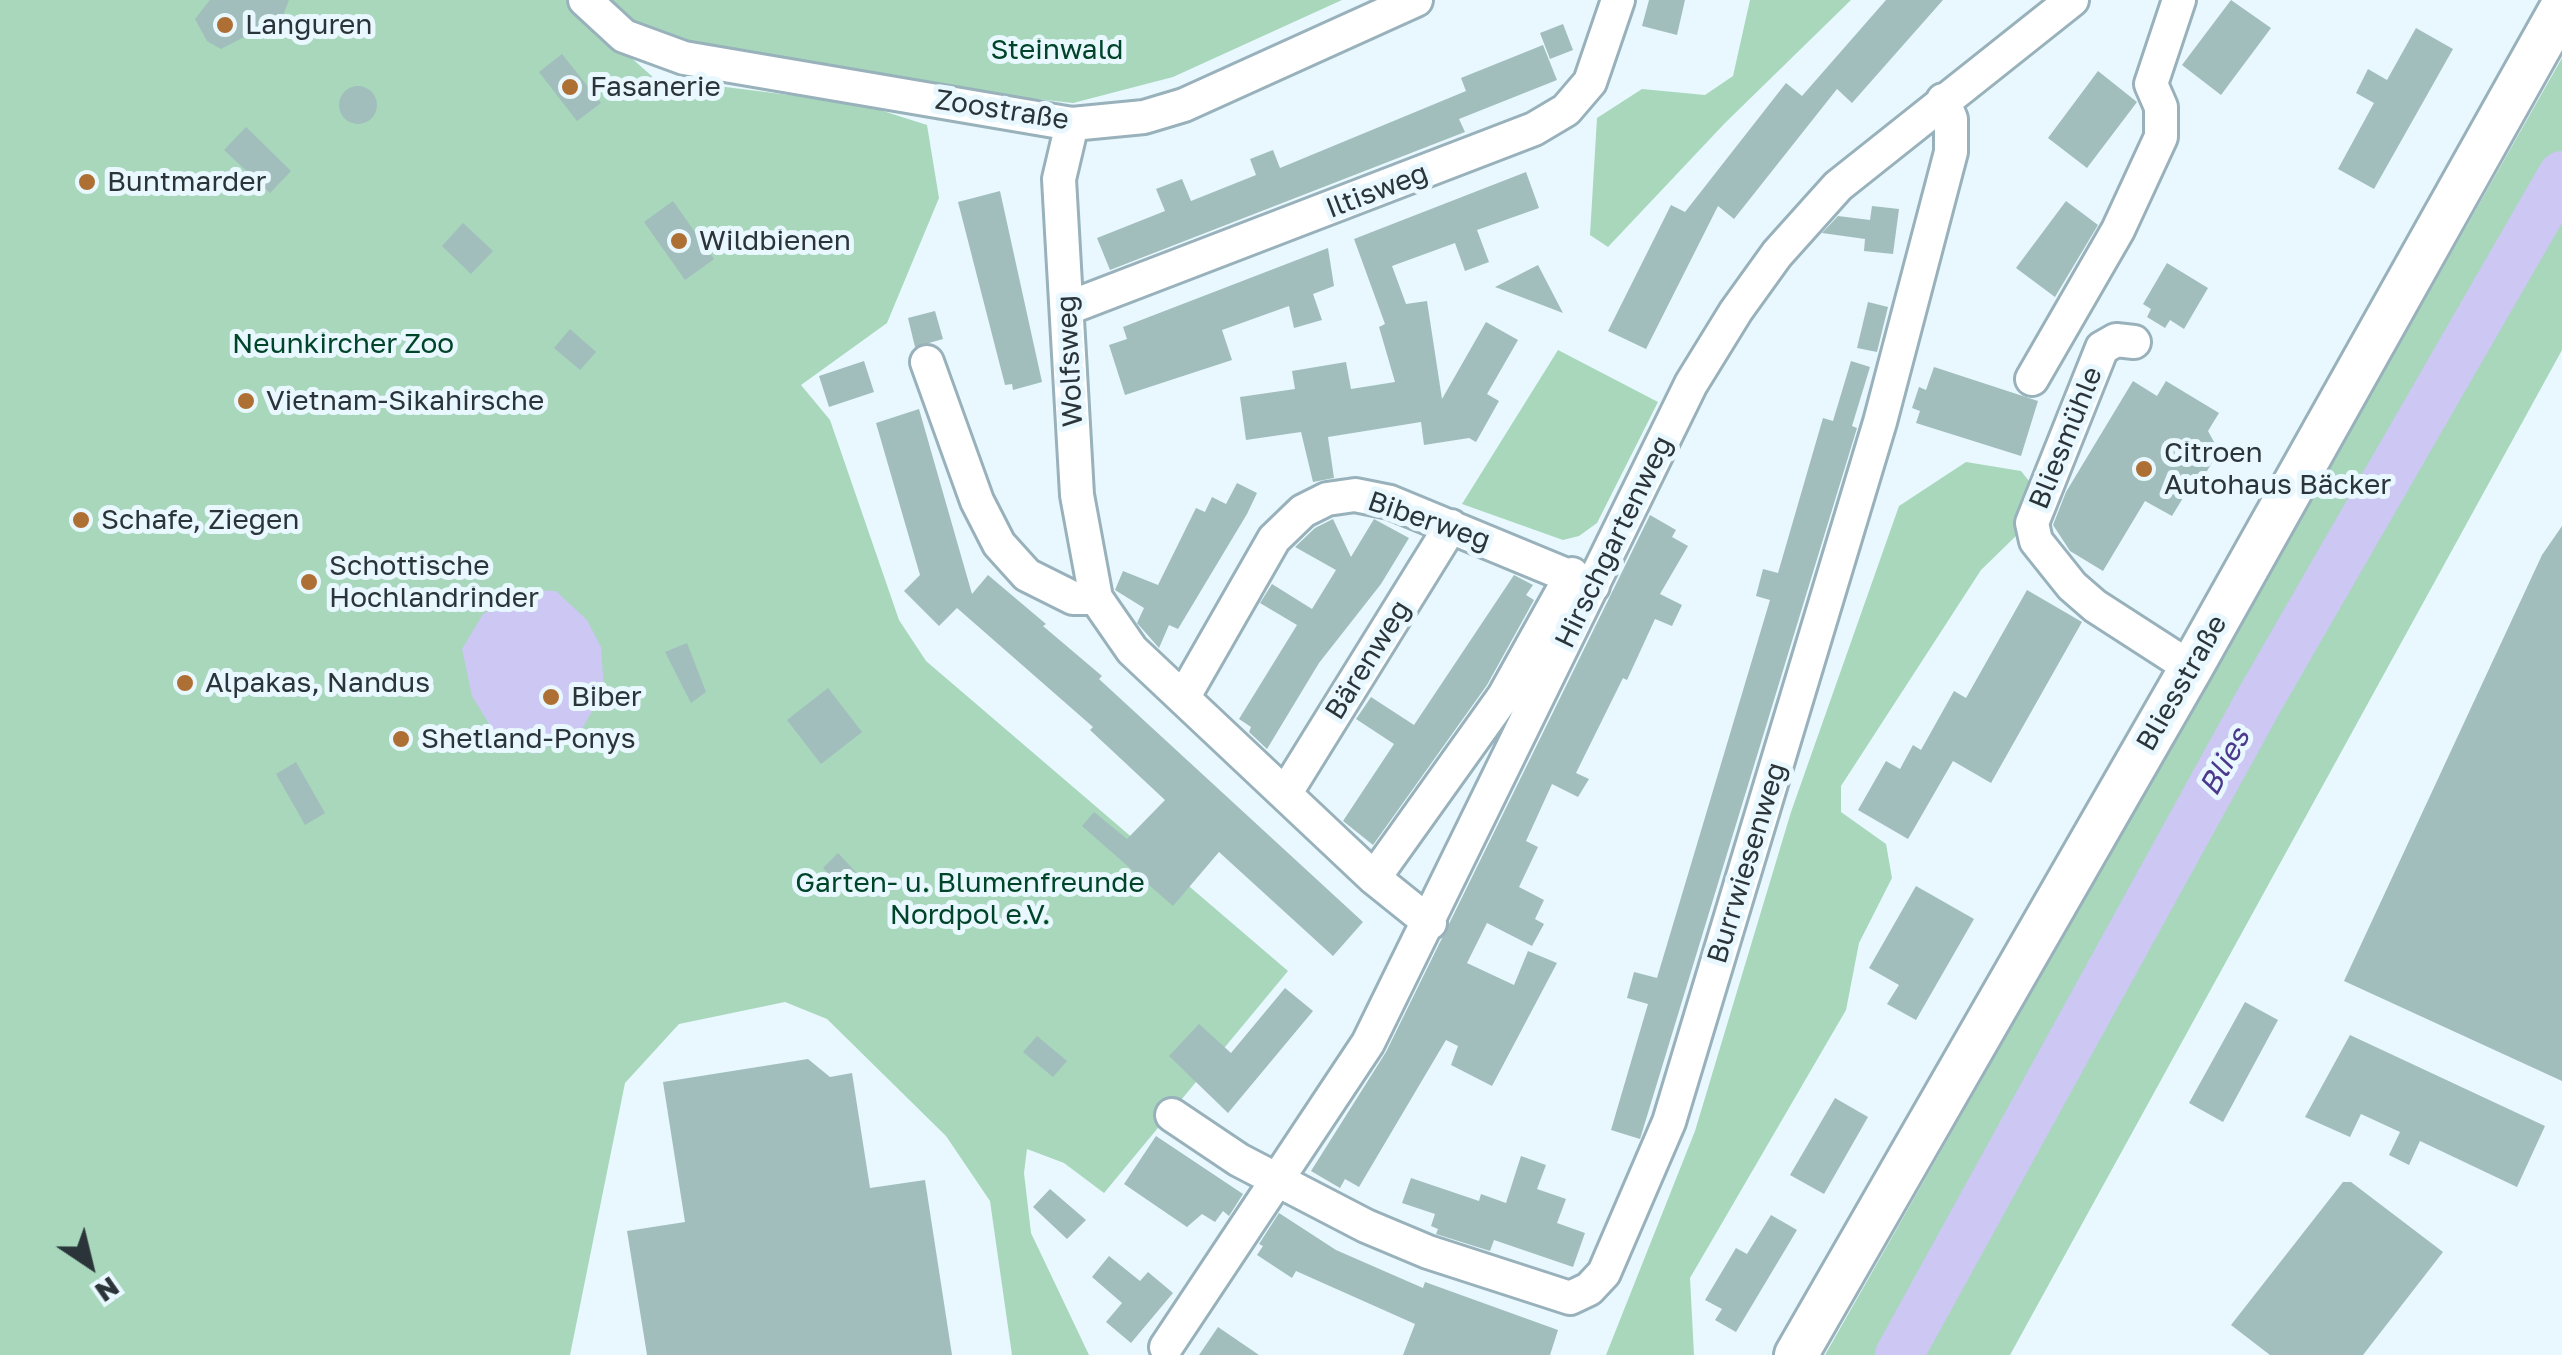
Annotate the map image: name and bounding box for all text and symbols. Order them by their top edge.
place label: Languren [245,8,373,42]
marker: Languren [214,14,236,36]
park label: Steinwald [990,33,1124,67]
place label: Fasanerie [590,70,721,104]
marker: Fasanerie [559,76,581,98]
street label: Zoostraße [933,83,1071,137]
street label: Iltisweg [1321,156,1433,226]
place label: Buntmarder [107,165,266,199]
marker: Buntmarder [76,171,98,193]
place label: Wildbienen [699,224,851,258]
marker: Wildbienen [668,230,690,252]
street label: Wolfsweg [1050,294,1090,428]
park label: Neunkircher Zoo [232,327,454,361]
street label: Bliesmühle [2022,362,2110,514]
place label: Vietnam-Sikahirsche [266,384,544,418]
marker: Vietnam-Sikahirsche [235,390,257,412]
street label: Hirschgartenweg [1548,430,1680,654]
place label: Citroen Autohaus Bäcker [2164,436,2391,502]
marker: Citroen Autohaus Bäcker [2133,458,2155,480]
street label: Biberweg [1363,484,1495,558]
place label: Schafe, Ziegen [101,503,299,537]
marker: Schafe, Ziegen [70,509,92,531]
place label: Schottische Hochlandrinder [329,549,539,615]
marker: Schottische Hochlandrinder [298,571,320,593]
street label: Bärenweg [1318,594,1418,726]
street label: Bliesstraße [2130,609,2234,757]
place label: Alpakas, Nandus [205,666,430,700]
marker: Alpakas, Nandus [174,672,196,694]
place label: Biber [571,680,642,714]
marker: Biber [540,686,562,708]
place label: Shetland-Ponys [421,722,635,756]
water label: Blies [2192,722,2258,802]
marker: Shetland-Ponys [390,728,412,750]
street label: Burrwiesenweg [1700,758,1794,968]
park label: Garten- u. Blumenfreunde Nordpol e.V. [795,866,1145,932]
north arrow [40,1215,140,1315]
text: N [89,1270,126,1310]

